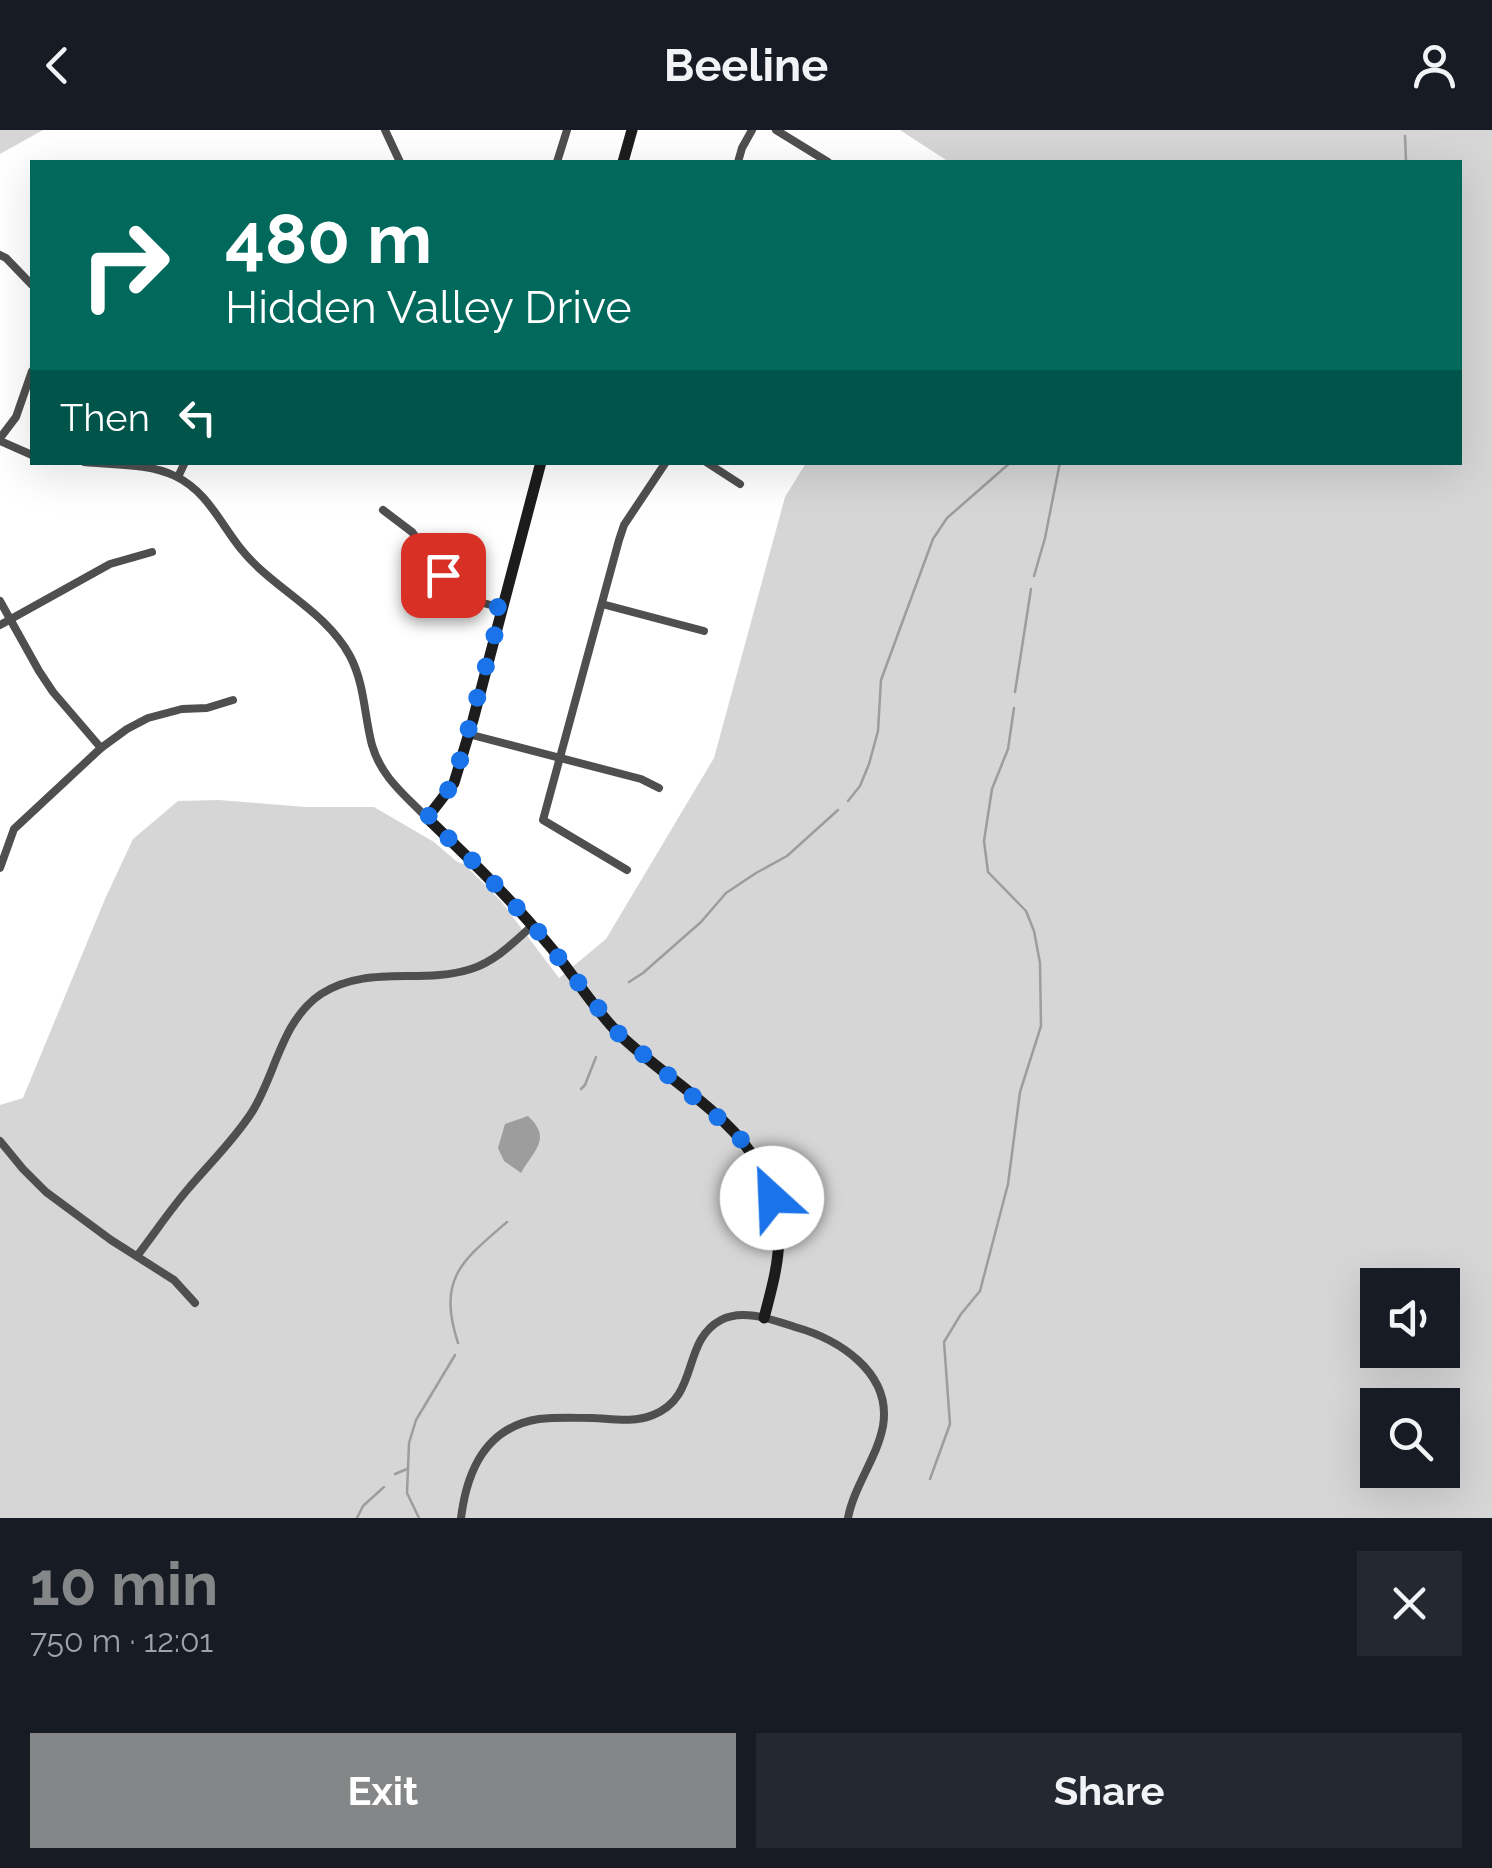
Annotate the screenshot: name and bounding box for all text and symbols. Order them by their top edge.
icon: back [30,38,85,93]
icon: person [1407,38,1462,93]
text: Beeline [664,39,828,92]
text: 480 m [225,197,432,279]
icon: right [60,200,190,330]
text: Hidden Valley Drive [225,281,632,334]
icon: left [170,390,225,445]
text: Then [60,395,150,440]
pin [401,533,486,618]
icon: arrive [416,548,471,603]
position arrow [720,1146,824,1250]
map controls [1360,1268,1460,1488]
button: sound [1360,1268,1460,1368]
button: search [1360,1388,1460,1488]
text: 10 min [30,1549,218,1619]
button: close [1357,1551,1462,1656]
text: 750 m · 12:01 [30,1622,213,1659]
button: Exit [30,1733,736,1848]
button: Share [756,1733,1462,1848]

